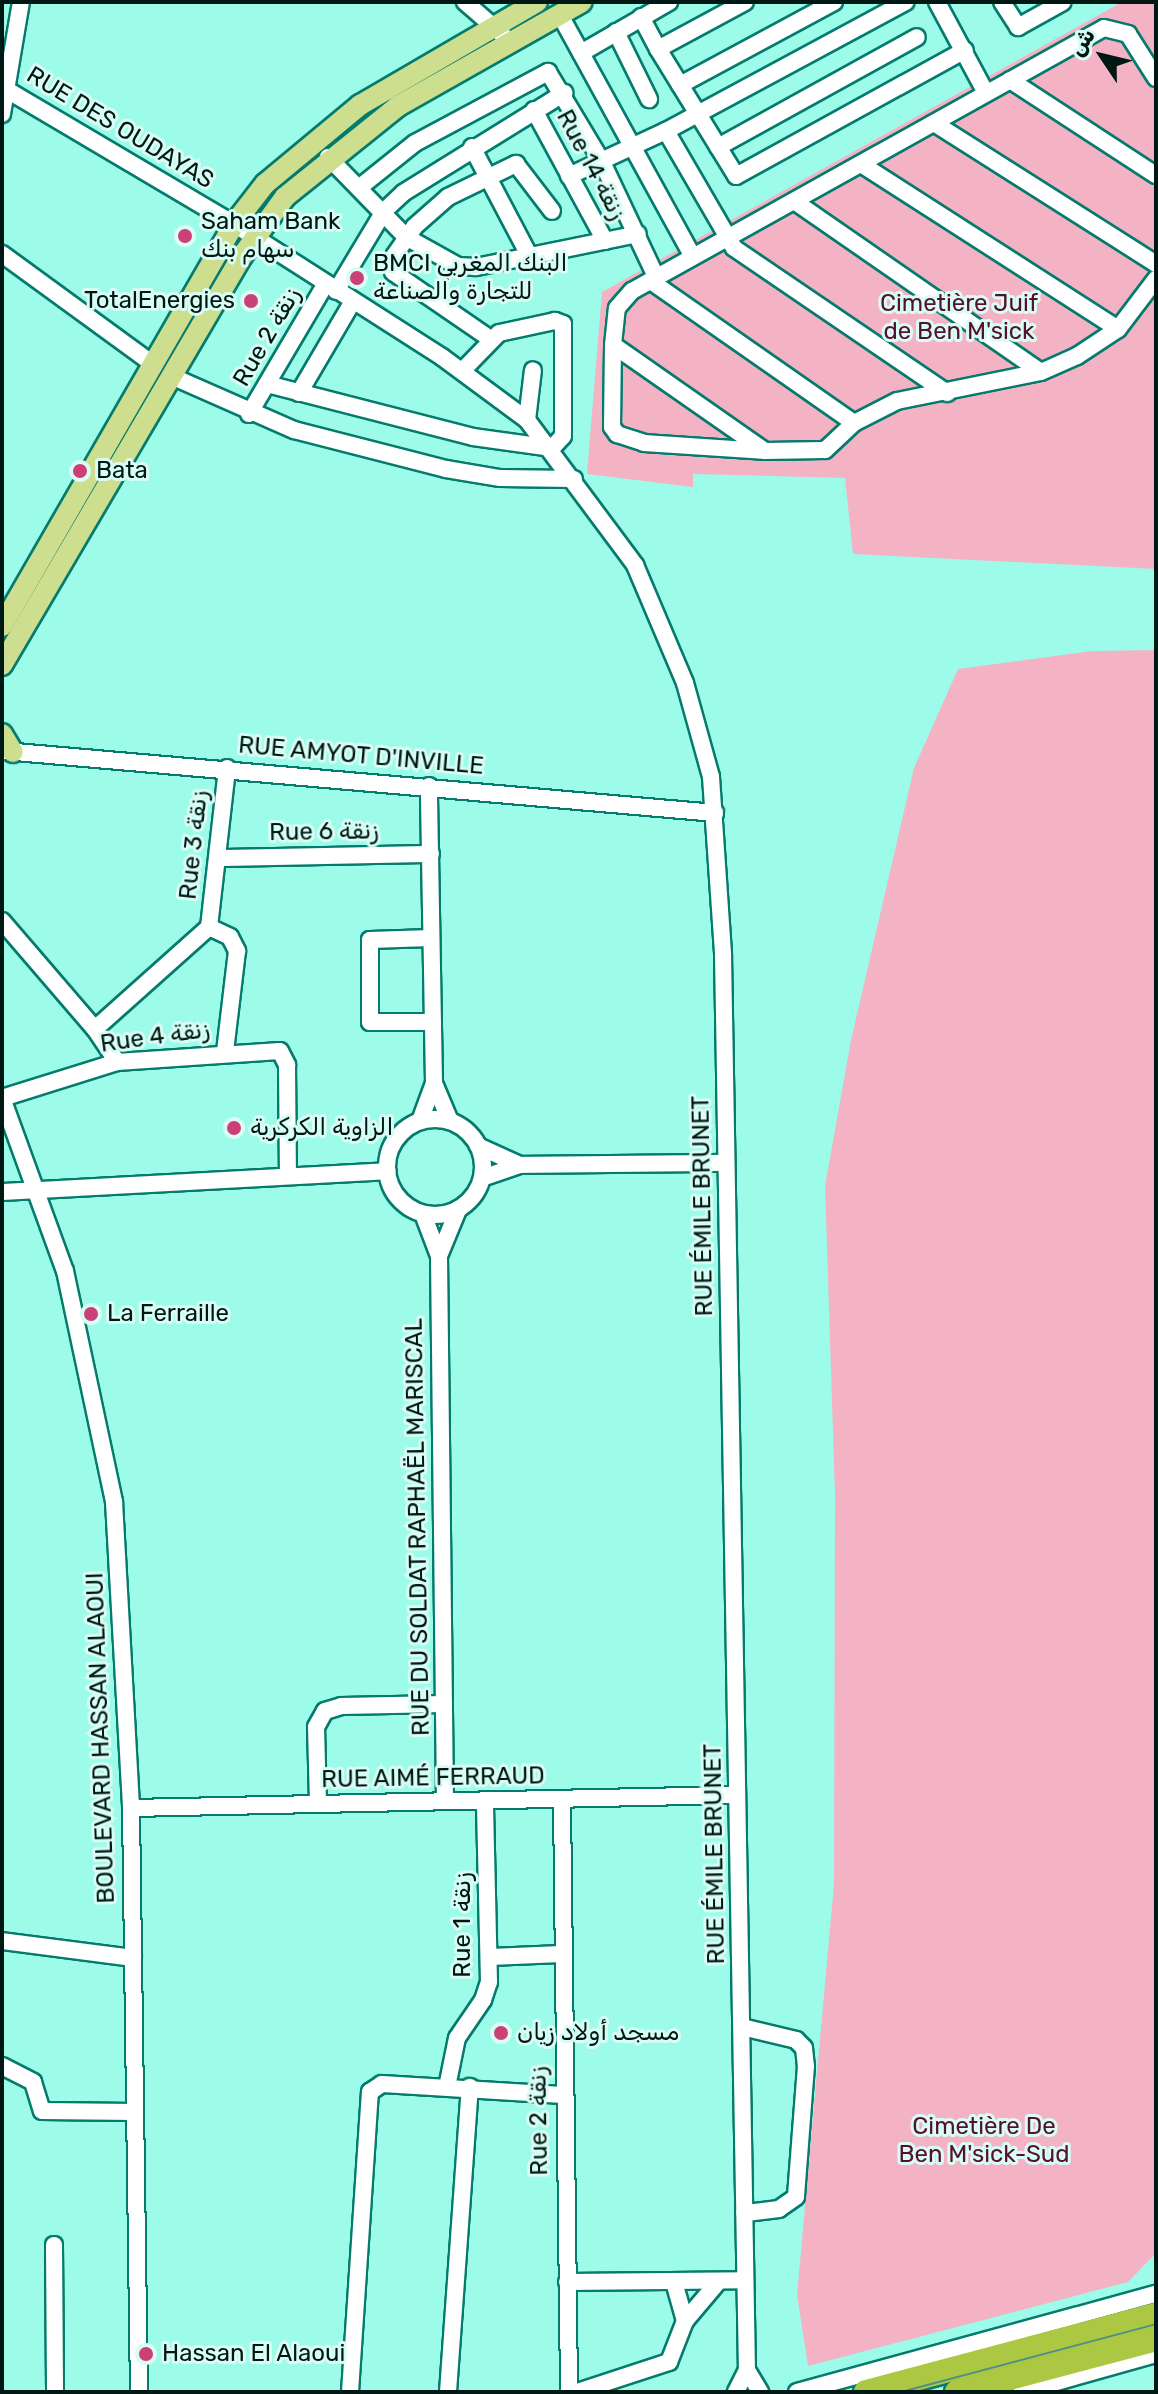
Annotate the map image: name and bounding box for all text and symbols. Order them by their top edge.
north arrow [1062,16,1142,96]
text: ش [1063,23,1101,61]
street label: RUE DES OUDAYAS [21,61,219,195]
street label: Rue 14 زنقة [550,105,632,225]
place label: Saham Bank سهام بنك [201,208,340,264]
marker: Saham Bank سهام بنك [176,227,194,245]
place label: BMCI البنك المغربي للتجارة والصناعة [373,250,567,306]
marker: BMCI البنك المغربي للتجارة والصناعة [348,269,366,287]
street label: Rue 2 زنقة [227,282,307,392]
place label: TotalEnergies [84,287,235,315]
park label: Cimetière Juif de Ben M'sick [880,290,1038,346]
marker: TotalEnergies [242,292,260,310]
place label: Bata [96,457,148,485]
marker: Bata [71,462,89,480]
street label: RUE AMYOT D'INVILLE [237,731,485,781]
street label: Rue 3 زنقة [174,789,214,901]
street label: Rue 6 زنقة [269,817,379,847]
street label: Rue 4 زنقة [98,1015,212,1059]
street label: RUE ÉMILE BRUNET [687,1095,719,1317]
place label: الزاوية الكركرية [250,1114,393,1142]
marker: الزاوية الكركرية [225,1119,243,1137]
place label: La Ferraille [107,1300,229,1328]
marker: La Ferraille [82,1305,100,1323]
street label: RUE DU SOLDAT RAPHAËL MARISCAL [400,1317,436,1737]
street label: BOULEVARD HASSAN ALAOUI [81,1572,121,1904]
street label: RUE ÉMILE BRUNET [699,1743,731,1965]
street label: RUE AIMÉ FERRAUD [321,1762,545,1794]
street label: Rue 1 زنقة [449,1872,477,1978]
place label: مسجد أولاد زيان [517,2019,679,2047]
marker: مسجد أولاد زيان [492,2024,510,2042]
street label: Rue 2 زنقة [524,2066,554,2176]
park label: Cimetière De Ben M'sick-Sud [898,2113,1070,2169]
place label: Hassan El Alaoui [162,2340,346,2368]
marker: Hassan El Alaoui [137,2345,155,2363]

